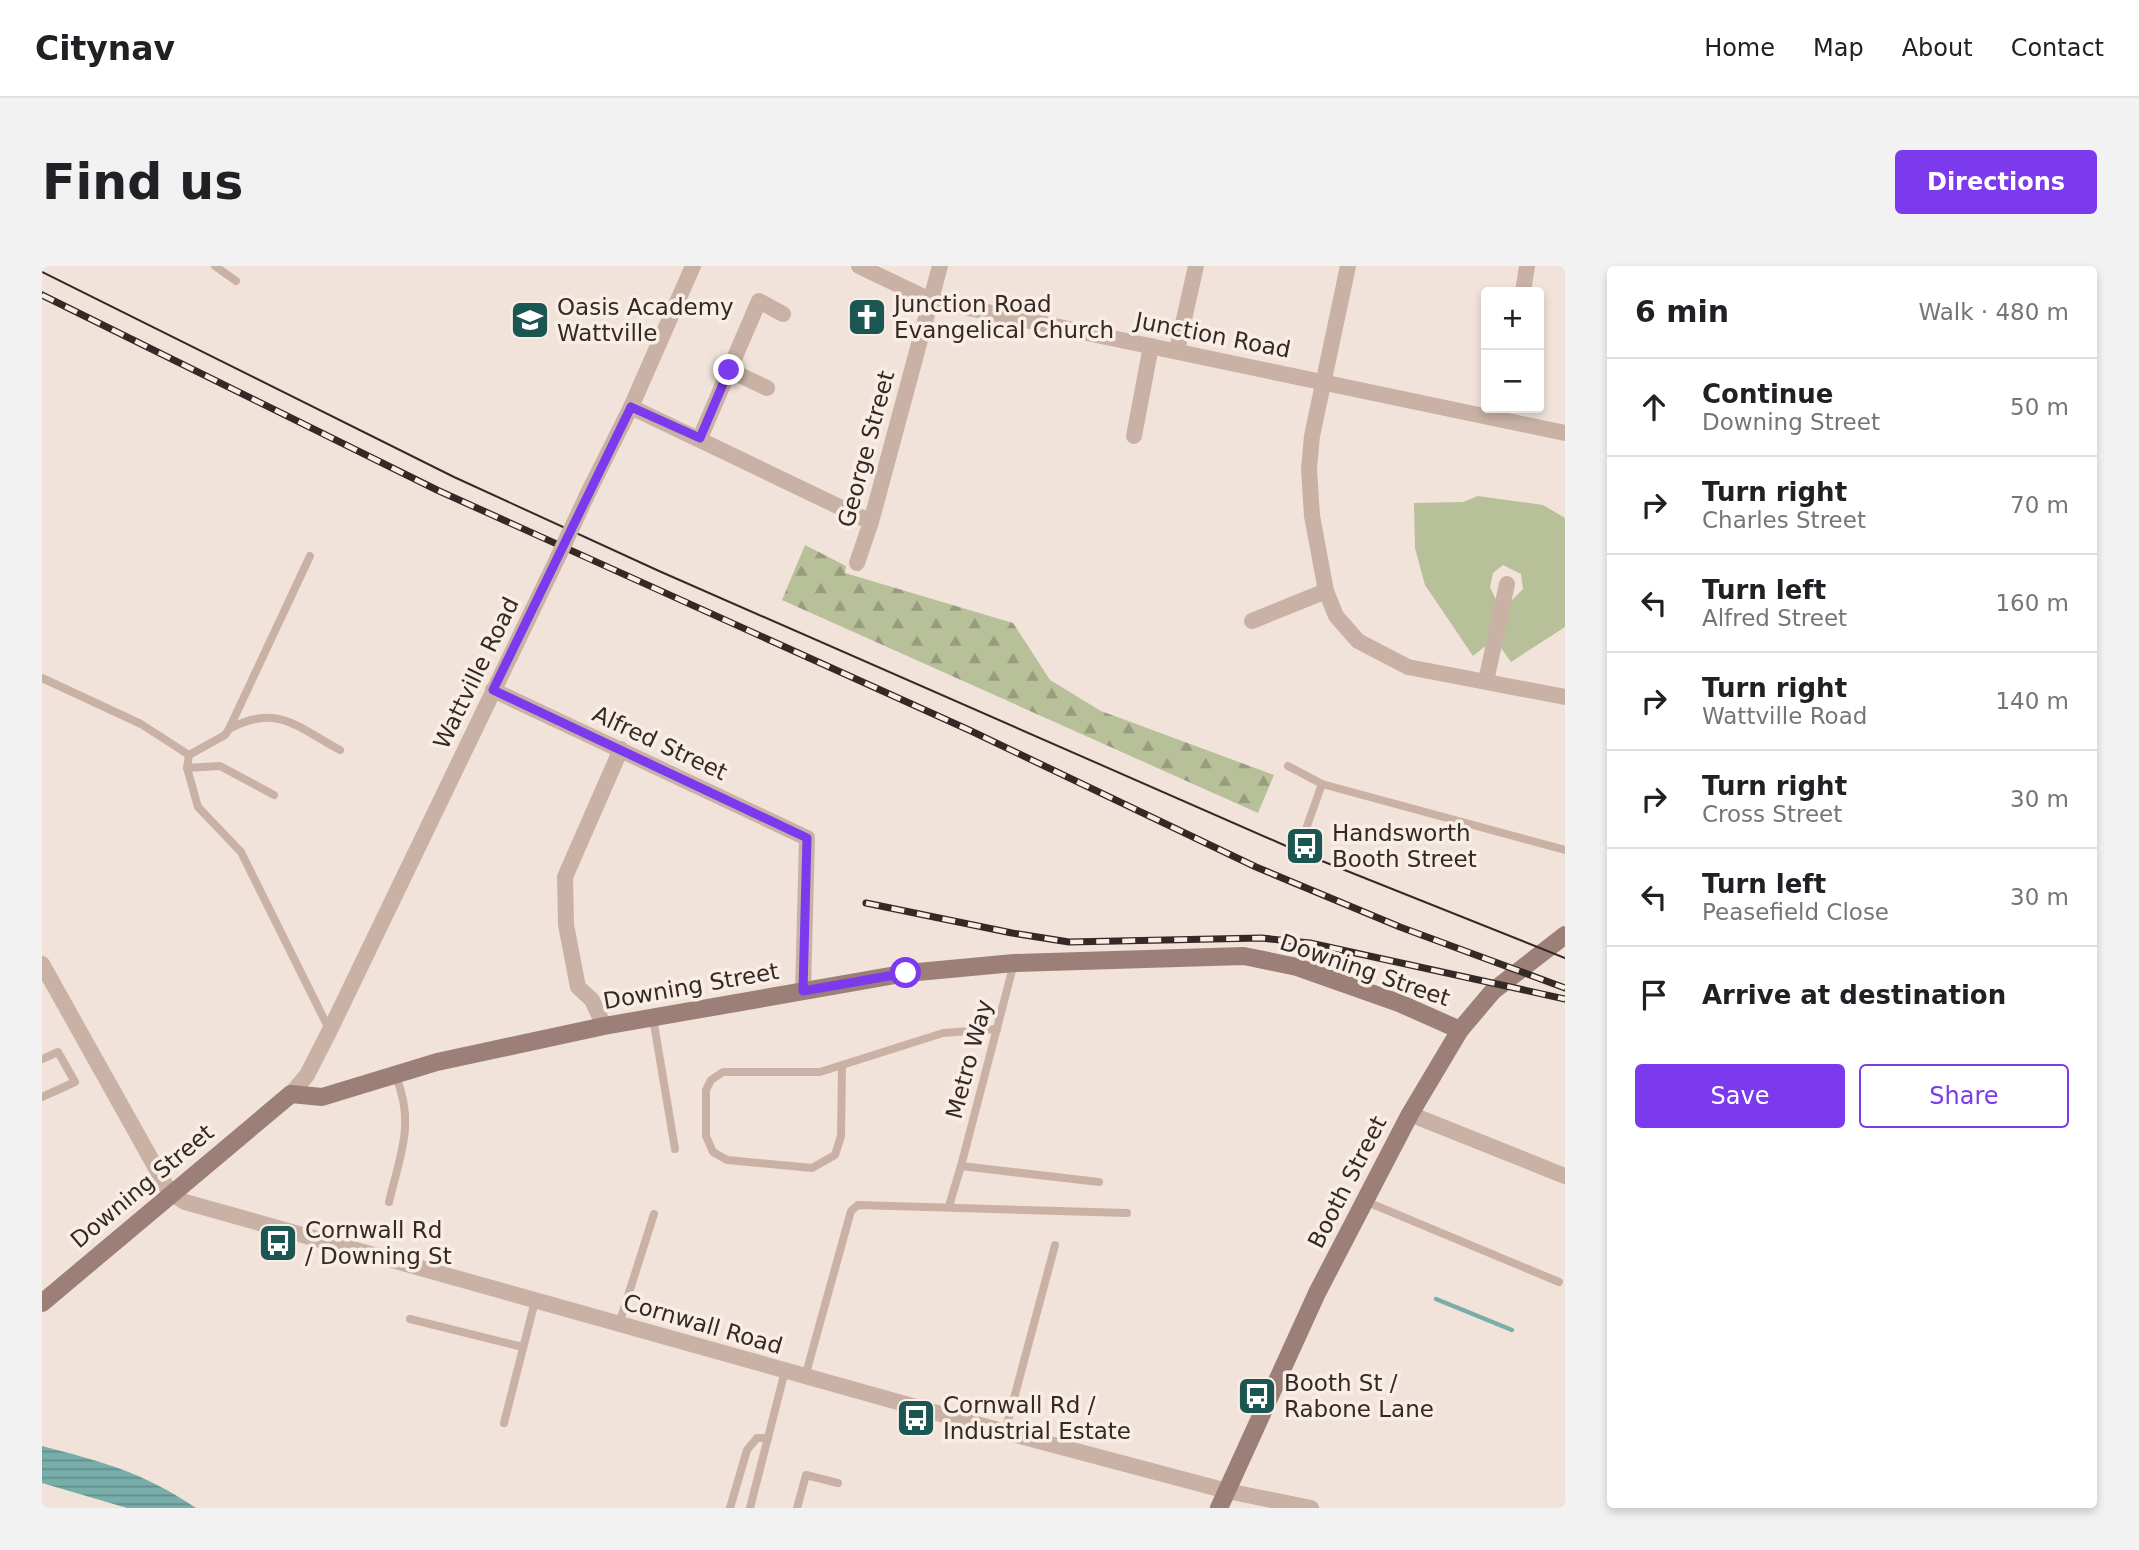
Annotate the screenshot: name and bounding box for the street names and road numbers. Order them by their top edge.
street label: Junction Road [1131,307,1293,363]
street label: George Street [833,368,899,530]
street label: Wattville Road [428,593,524,753]
street label: Alfred Street [589,701,731,785]
street label: Downing Street [1277,929,1453,1011]
street label: Downing Street [601,958,781,1014]
street label: Metro Way [941,997,997,1121]
street label: Booth Street [1303,1112,1391,1252]
street label: Downing Street [65,1119,219,1253]
street label: Cornwall Road [620,1289,786,1359]

